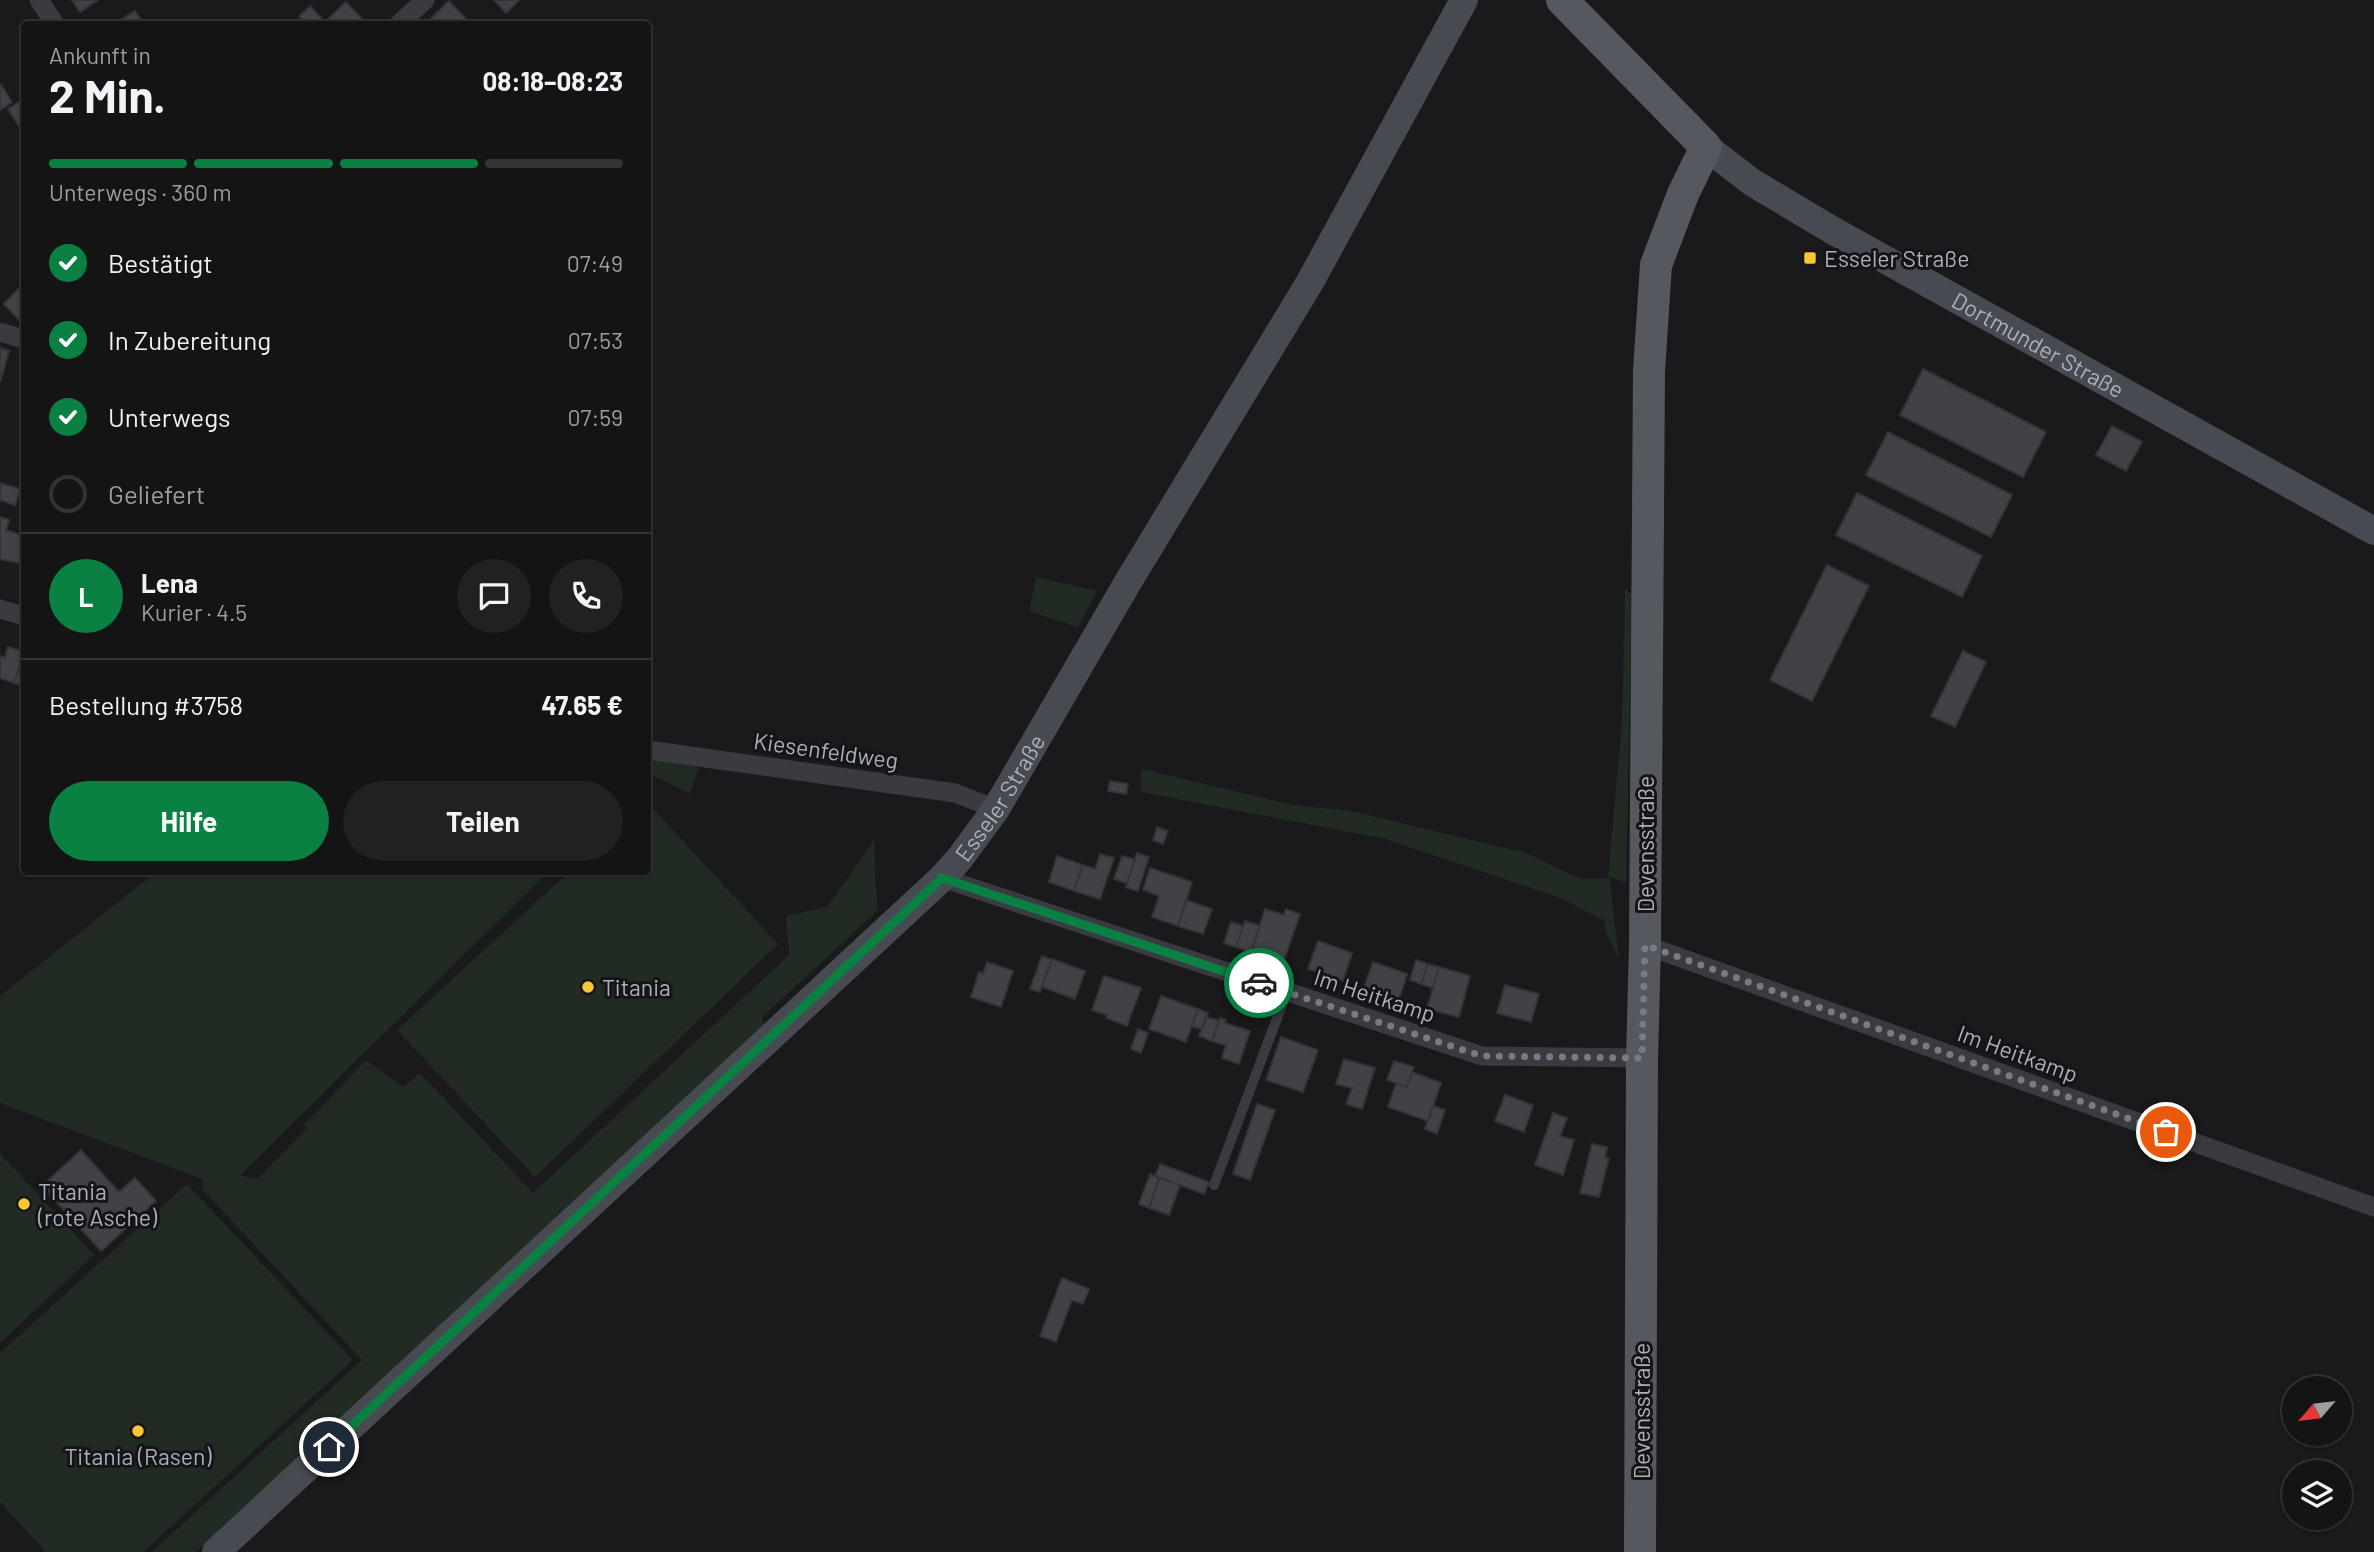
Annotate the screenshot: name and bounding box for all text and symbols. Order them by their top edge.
text: Ankunft in [49,41,151,69]
text: 08:18–08:23 [482,65,623,96]
text: 2 Min. [49,67,166,122]
text: Unterwegs · 360 m [49,178,232,206]
icon: check [49,244,87,282]
place label: Esseler Straße [1824,244,1969,272]
text: Bestätigt [108,247,213,278]
text: 07:49 [567,249,623,277]
marker: Esseler Straße [1802,250,1818,266]
street label: Dortmunder Straße [1947,286,2129,403]
icon: check [49,321,87,359]
text: In Zubereitung [108,324,271,355]
text: 07:53 [568,326,623,354]
icon: check [49,398,87,436]
text: Unterwegs [108,401,230,432]
text: 07:59 [568,403,623,431]
text: Geliefert [108,478,205,509]
button: chat [457,559,531,633]
button: phone [549,559,623,633]
text: Lena [141,567,198,598]
text: L [79,581,93,612]
text: Kurier · 4.5 [141,598,247,626]
text: Bestellung #3758 [49,689,243,720]
text: 47.65 € [541,689,623,720]
street label: Kiesenfeldweg [752,726,900,774]
street label: Esseler Straße [949,729,1051,867]
street label: Devensstraße [1631,776,1659,912]
button: Hilfe [49,781,329,861]
button: Teilen [343,781,623,861]
courier [1224,948,1294,1018]
street label: Im Heitkamp [1311,962,1439,1028]
icon: car [1240,964,1278,1002]
place label: Titania [602,973,671,1001]
marker: Titania [580,979,596,995]
street label: Im Heitkamp [1954,1018,2082,1088]
pin [2136,1102,2196,1162]
icon: bag [2147,1113,2185,1151]
place label: Titania (rote Asche) [37,1177,158,1231]
marker: Titania (rote Asche) [16,1196,32,1212]
street label: Devensstraße [1627,1343,1655,1479]
north arrow [2282,1376,2352,1446]
map controls [2282,1376,2352,1530]
pin [299,1417,359,1477]
marker: Titania (Rasen) [130,1423,146,1439]
icon: home [310,1428,348,1466]
place label: Titania (Rasen) [65,1442,212,1470]
button: layers [2282,1460,2352,1530]

